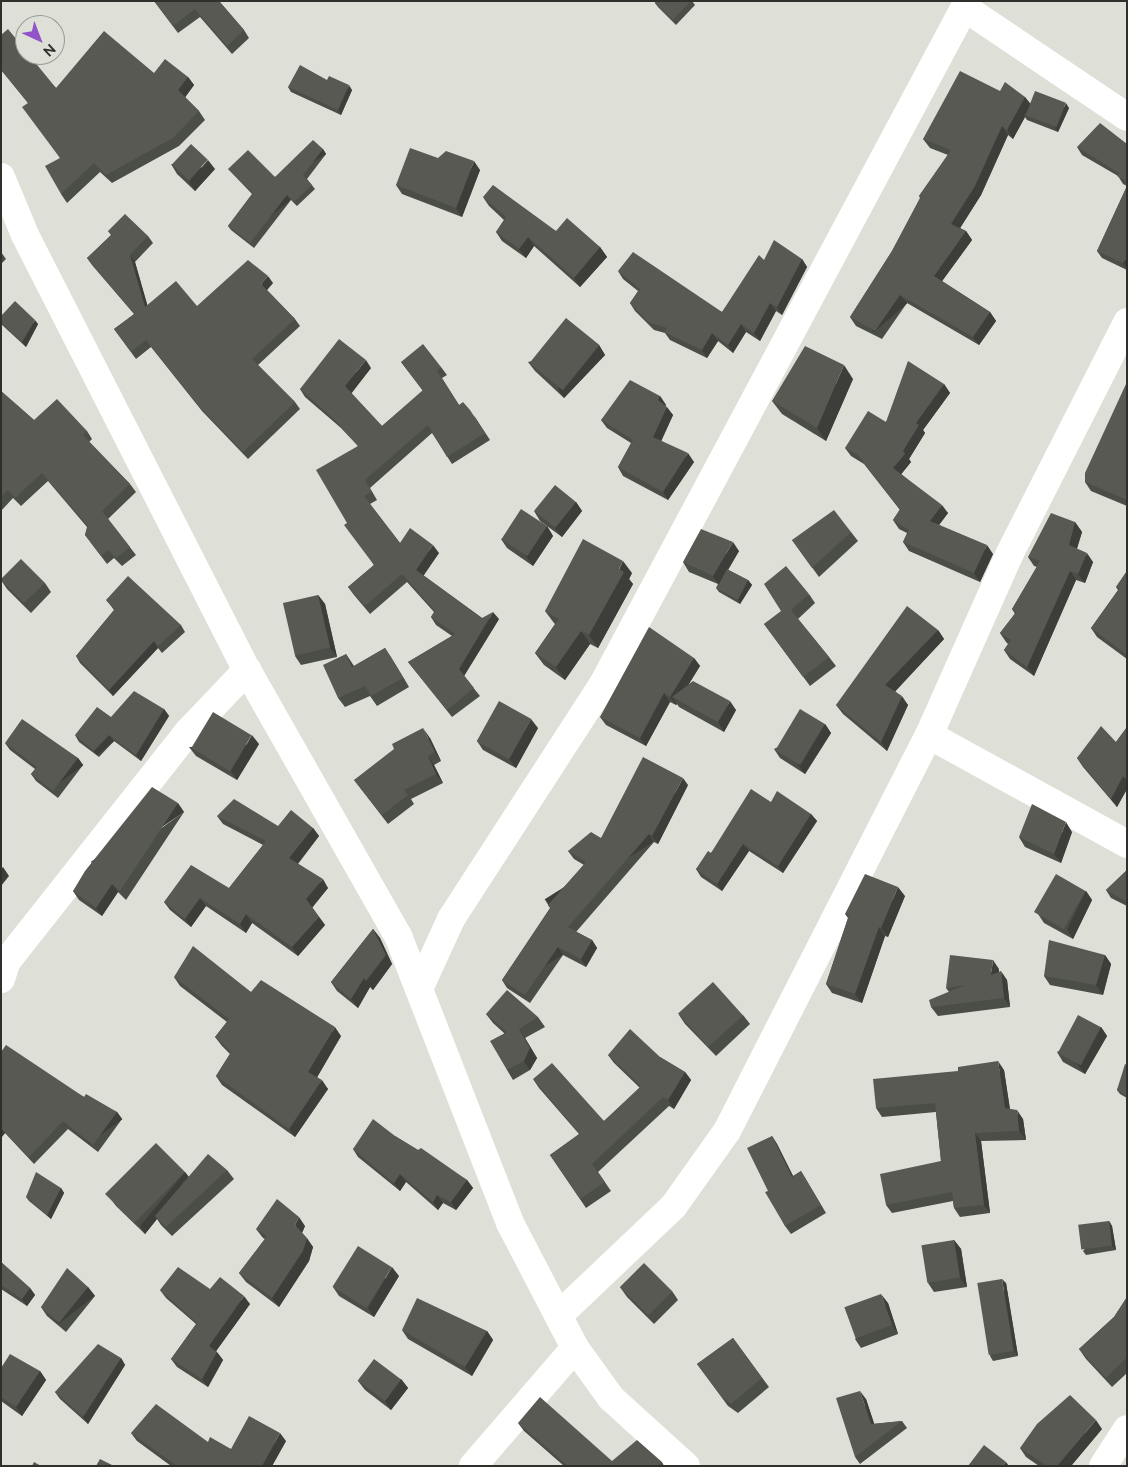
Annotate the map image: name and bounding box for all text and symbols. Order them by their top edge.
north arrow [15,15,65,65]
text: N [40,41,59,60]

